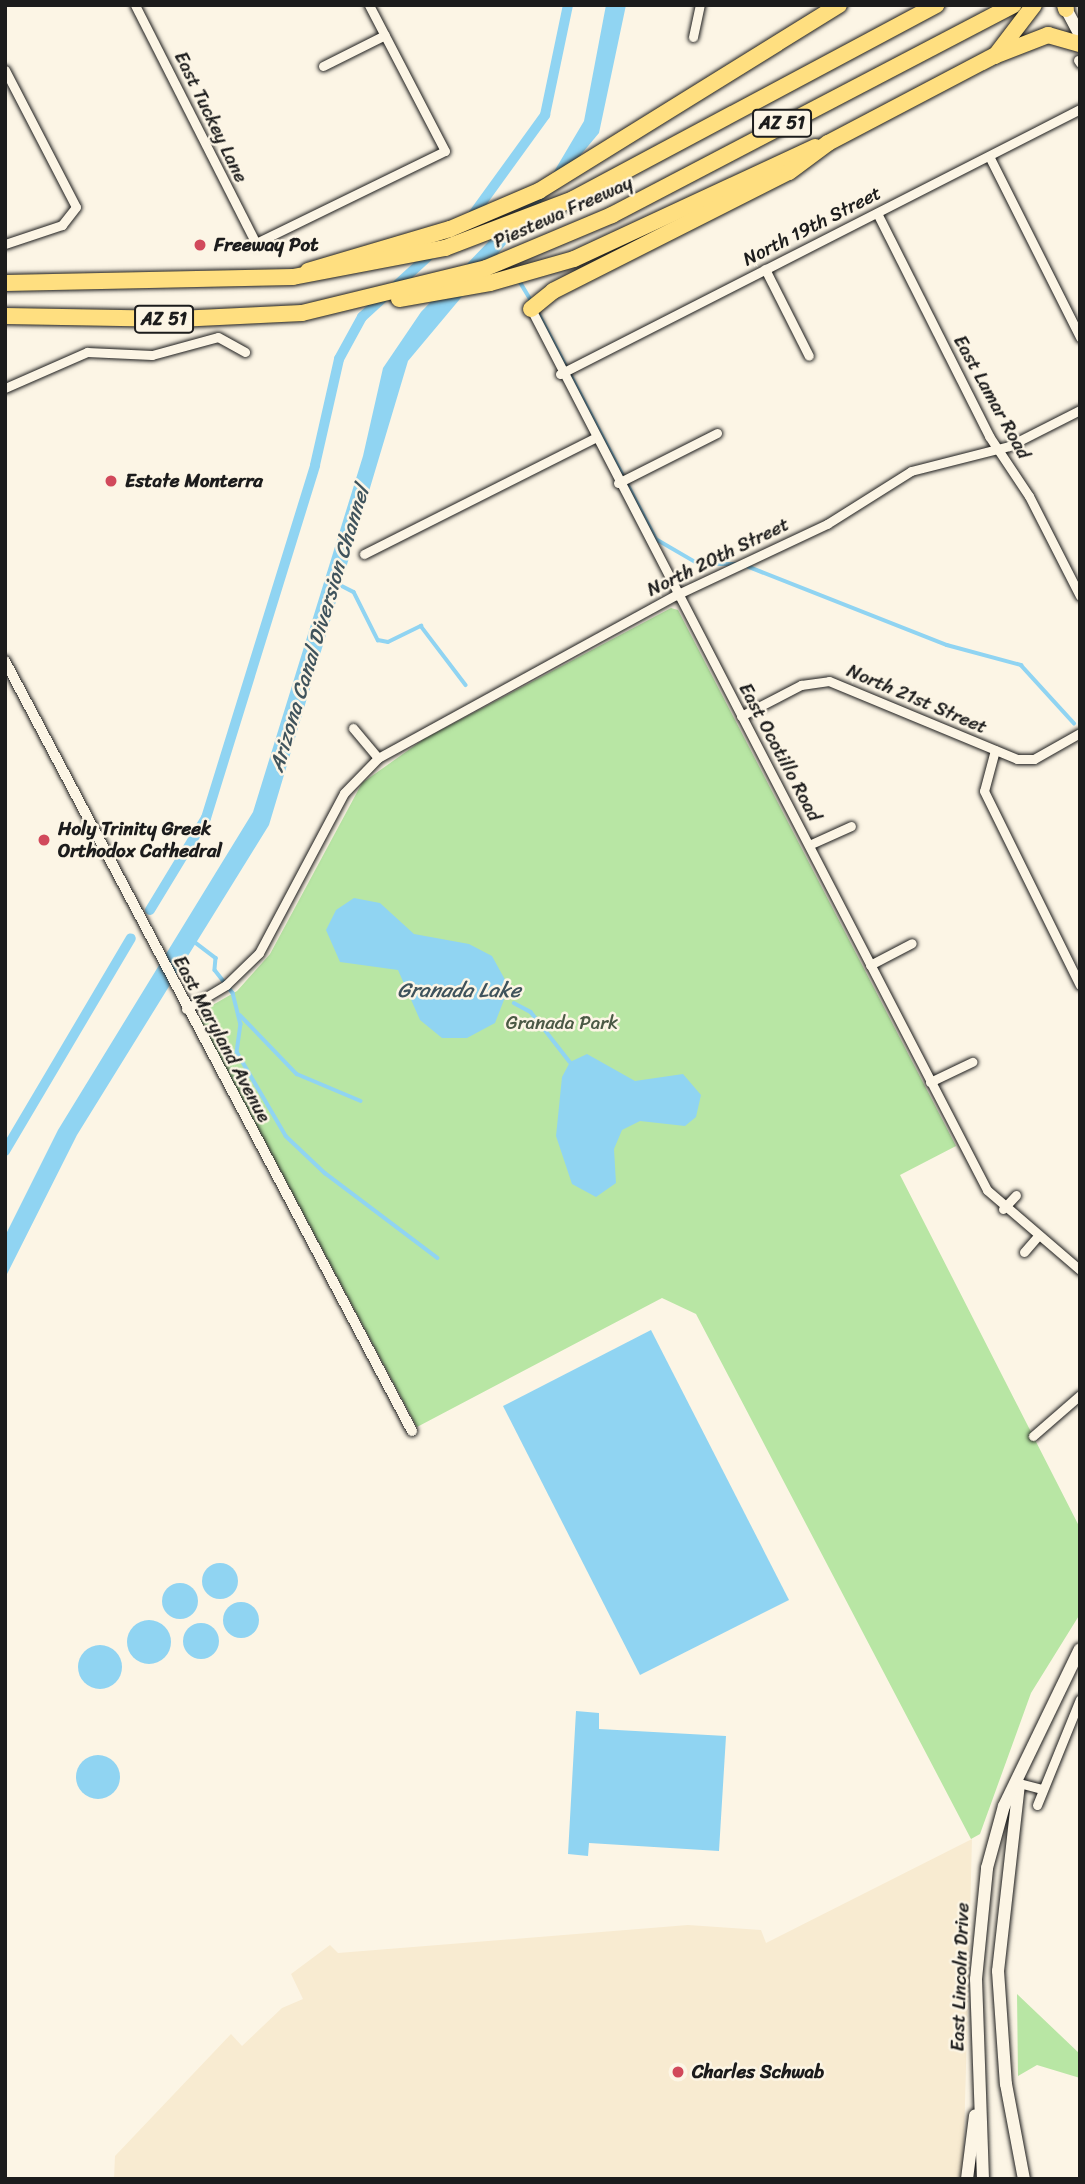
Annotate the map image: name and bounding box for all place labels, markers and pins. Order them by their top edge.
place label: Freeway Pot [214,234,318,256]
marker: Freeway Pot [192,237,208,253]
place label: Estate Monterra [125,470,263,492]
marker: Estate Monterra [103,473,119,489]
place label: Holy Trinity Greek Orthodox Cathedral [58,818,223,862]
marker: Holy Trinity Greek Orthodox Cathedral [36,832,52,848]
place label: Charles Schwab [692,2061,824,2083]
marker: Charles Schwab [670,2064,686,2080]

